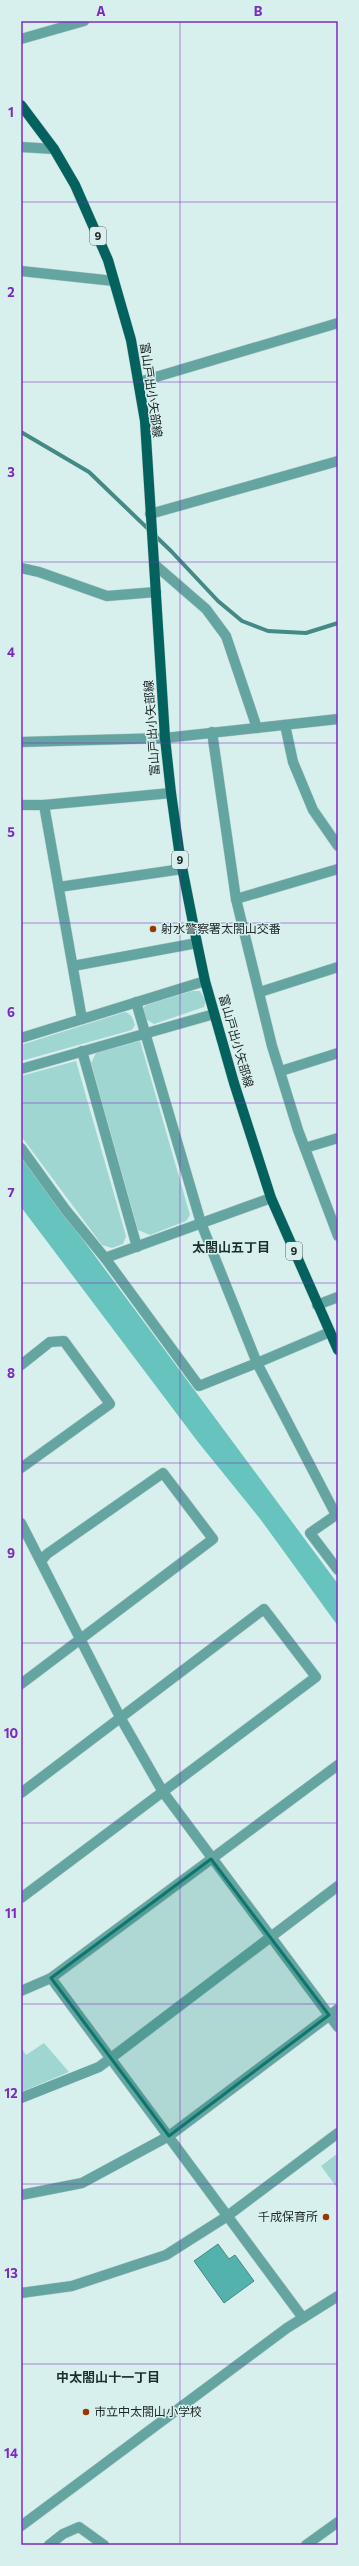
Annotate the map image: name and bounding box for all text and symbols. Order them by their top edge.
text: A [96,3,106,19]
text: B [254,3,263,19]
text: 1 [8,104,14,120]
road number: 9 [90,227,106,245]
text: 2 [7,284,15,300]
street label: 富山戸出小矢部線 [138,341,166,438]
text: 3 [7,464,15,480]
text: 4 [7,644,15,660]
street label: 富山戸出小矢部線 [141,680,161,776]
text: 5 [7,824,15,840]
road number: 9 [172,851,188,869]
place label: 射水警察署太閤山交番 [161,921,281,935]
marker: 射水警察署太閤山交番 [148,924,158,934]
street label: 富山戸出小矢部線 [217,993,257,1089]
text: 6 [7,1004,15,1020]
text: 7 [7,1184,15,1200]
district label: 太閤山五丁目 [192,1239,270,1255]
road number: 9 [286,1242,302,1260]
text: 8 [7,1365,15,1381]
text: 9 [7,1545,15,1561]
text: 10 [4,1725,19,1741]
text: 11 [5,1905,17,1921]
text: 12 [4,2085,18,2101]
place label: 千成保育所 [258,2209,318,2223]
marker: 千成保育所 [321,2212,331,2222]
text: 13 [4,2265,18,2281]
district label: 中太閤山十一丁目 [56,2369,160,2385]
place label: 市立中太閤山小学校 [94,2404,202,2418]
marker: 市立中太閤山小学校 [81,2407,91,2417]
text: 14 [4,2445,18,2461]

